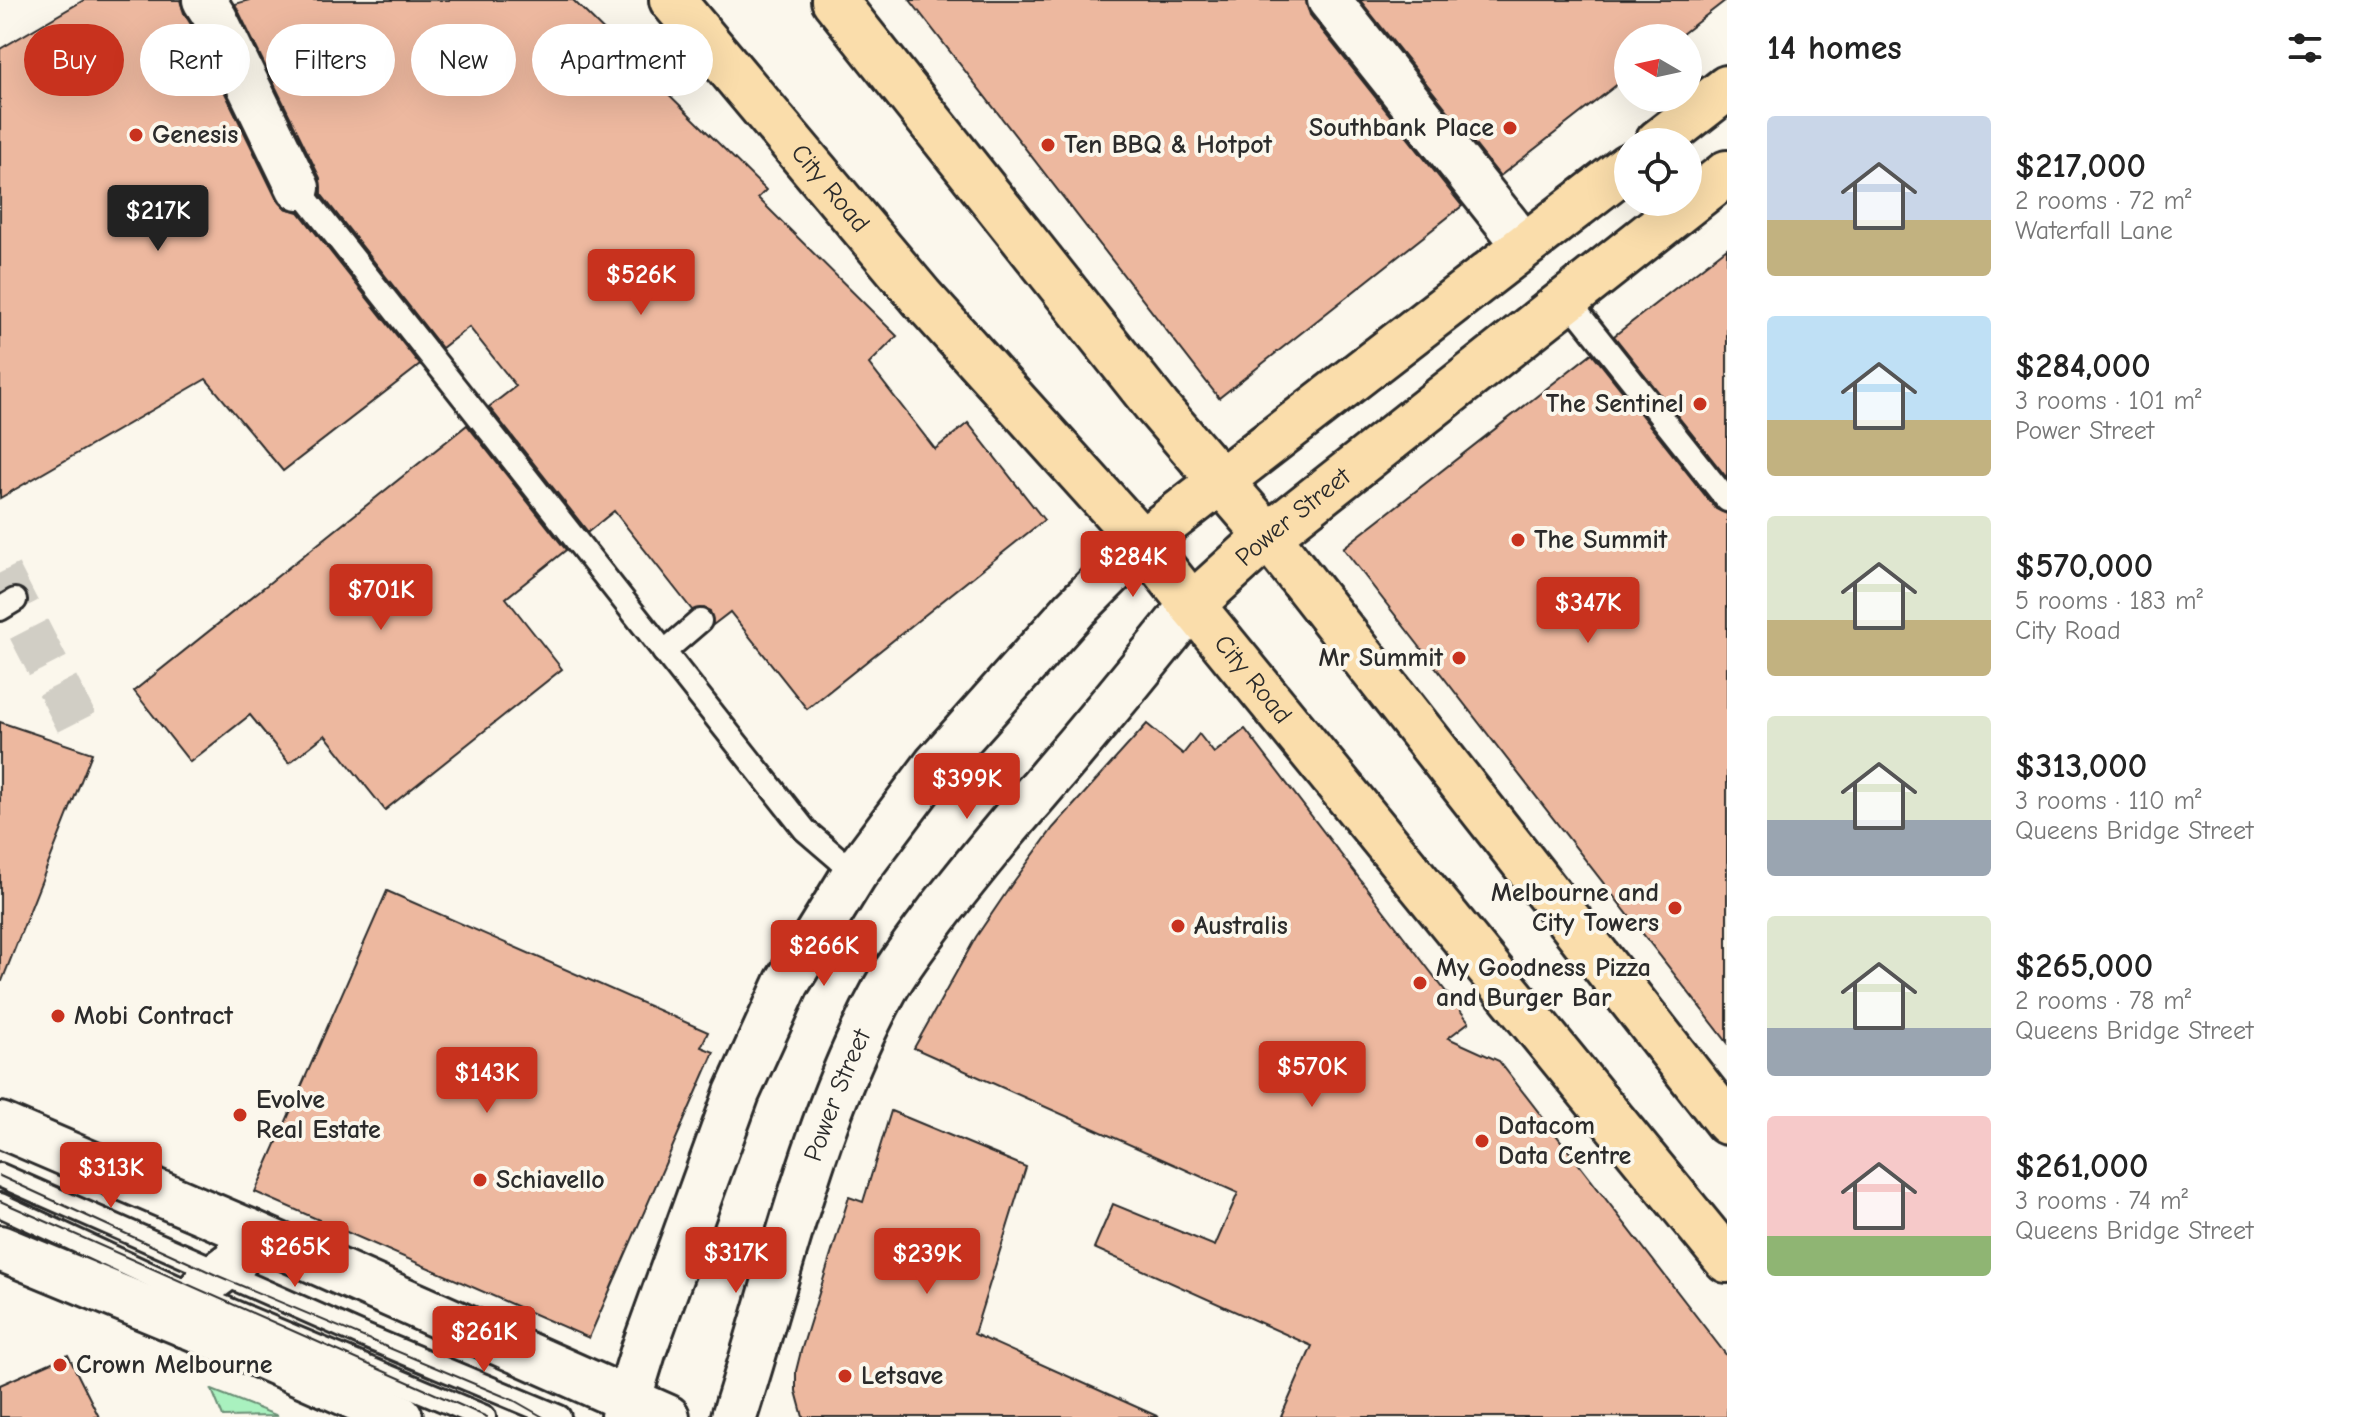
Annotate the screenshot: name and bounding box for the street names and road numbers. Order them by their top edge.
street label: City Road [785,138,876,239]
street label: Power Street [1230,461,1358,573]
street label: City Road [1208,629,1298,730]
street label: Power Street [798,1023,878,1165]

